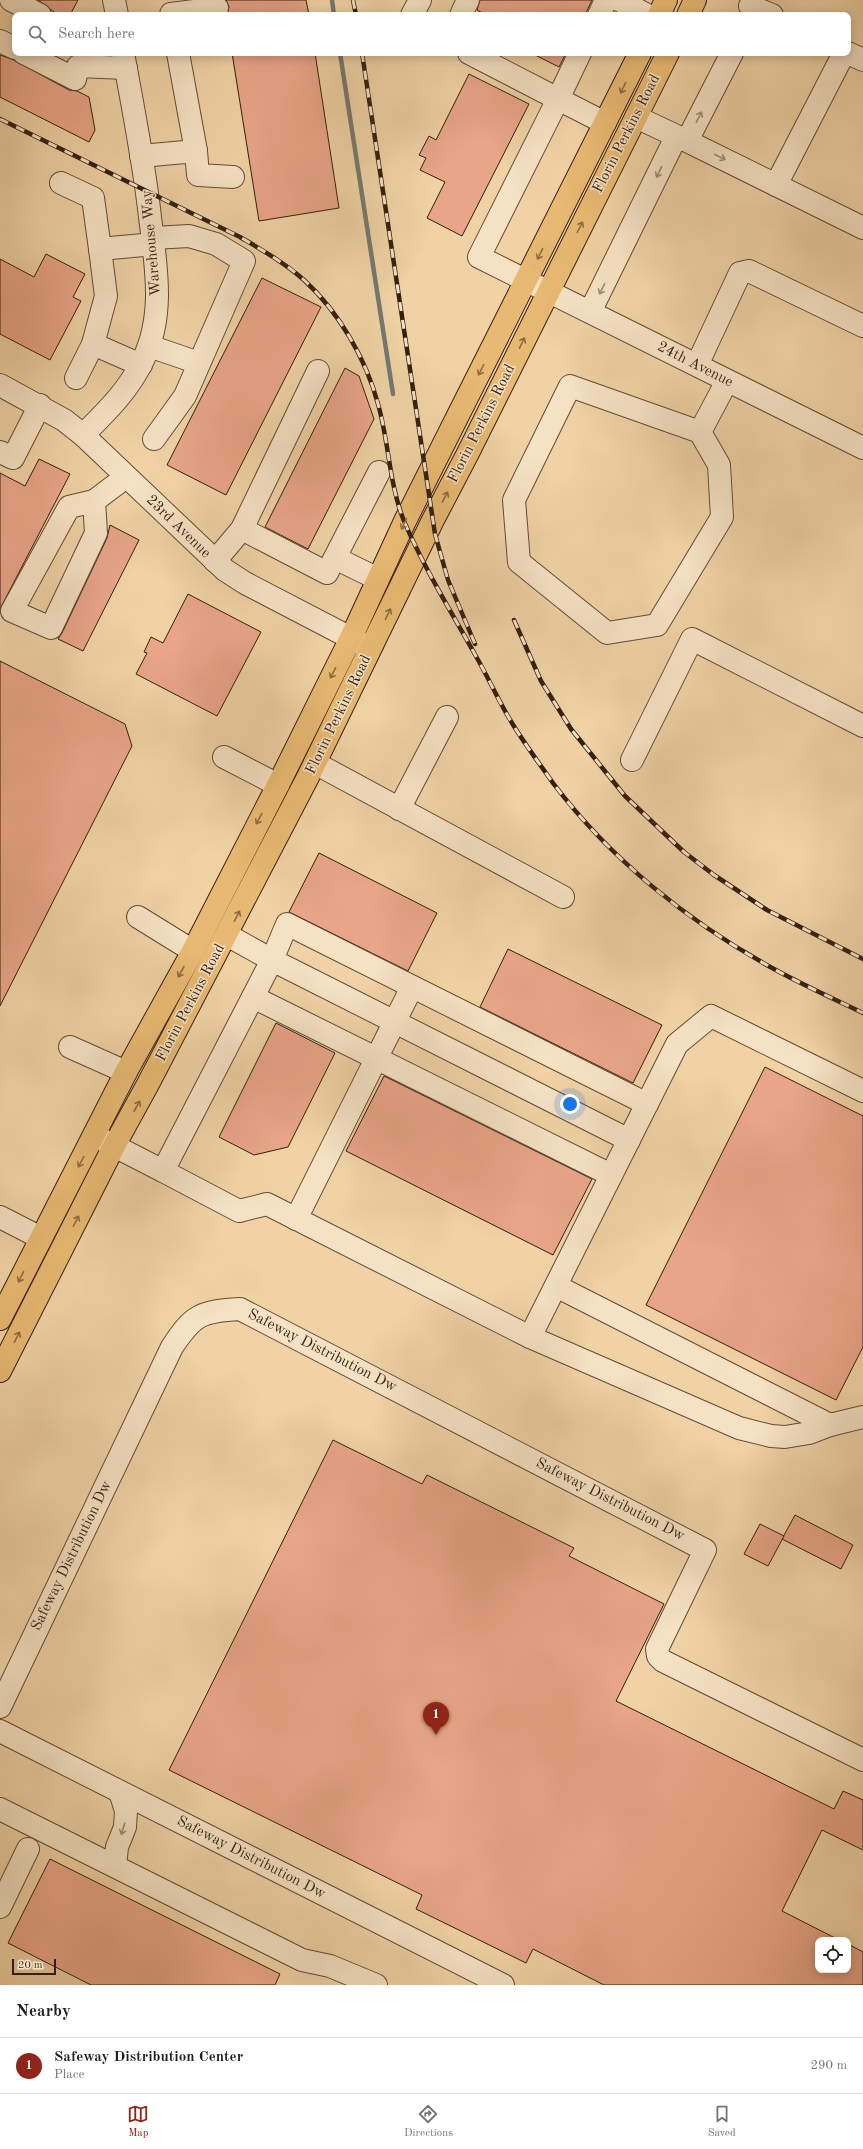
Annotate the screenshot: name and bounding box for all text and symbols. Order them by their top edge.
search box [12,12,851,56]
icon: search [26,23,48,45]
text: Search here [58,27,135,42]
street label: Florin Perkins Road [591,72,663,196]
one-way arrow [618,82,626,94]
one-way arrow [696,112,703,124]
one-way arrow [714,154,726,161]
one-way arrow [655,166,662,178]
street label: Warehouse Way [140,189,164,297]
one-way arrow [577,221,585,233]
one-way arrow [536,248,543,260]
one-way arrow [598,282,605,294]
one-way arrow [519,338,526,350]
street label: 24th Avenue [655,340,735,390]
street label: Florin Perkins Road [446,362,518,486]
one-way arrow [476,364,484,376]
one-way arrow [442,491,449,503]
street label: 23rd Avenue [143,493,213,561]
one-way arrow [399,518,407,530]
one-way arrow [385,608,392,620]
street label: Florin Perkins Road [304,653,374,777]
one-way arrow [329,667,336,679]
one-way arrow [255,813,262,825]
one-way arrow [233,910,241,922]
street label: Florin Perkins Road [154,942,228,1064]
one-way arrow [176,966,184,978]
your location [560,1094,580,1114]
one-way arrow [133,1100,141,1112]
one-way arrow [76,1155,84,1167]
one-way arrow [73,1215,80,1227]
one-way arrow [17,1271,24,1283]
street label: Safeway Distribution Dw [245,1307,399,1395]
one-way arrow [14,1331,22,1343]
street label: Safeway Distribution Dw [533,1456,687,1544]
street label: Safeway Distribution Dw [29,1478,115,1633]
pin: 1 [423,1702,449,1735]
street label: Safeway Distribution Dw [174,1814,328,1902]
one-way arrow [119,1822,126,1835]
map controls [815,1937,851,1973]
button: locate [815,1937,851,1973]
scale bar [12,1957,56,1976]
text: 20 m [18,1960,43,1971]
text: Nearby [16,2003,71,2020]
text: Safeway Distribution Center [54,2050,243,2065]
text: 1 [25,2059,33,2072]
text: 290 m [810,2059,847,2072]
text: Place [54,2068,84,2081]
tab: Map [127,2103,149,2141]
tab: Directions [404,2103,453,2141]
tab: Saved [708,2103,736,2141]

